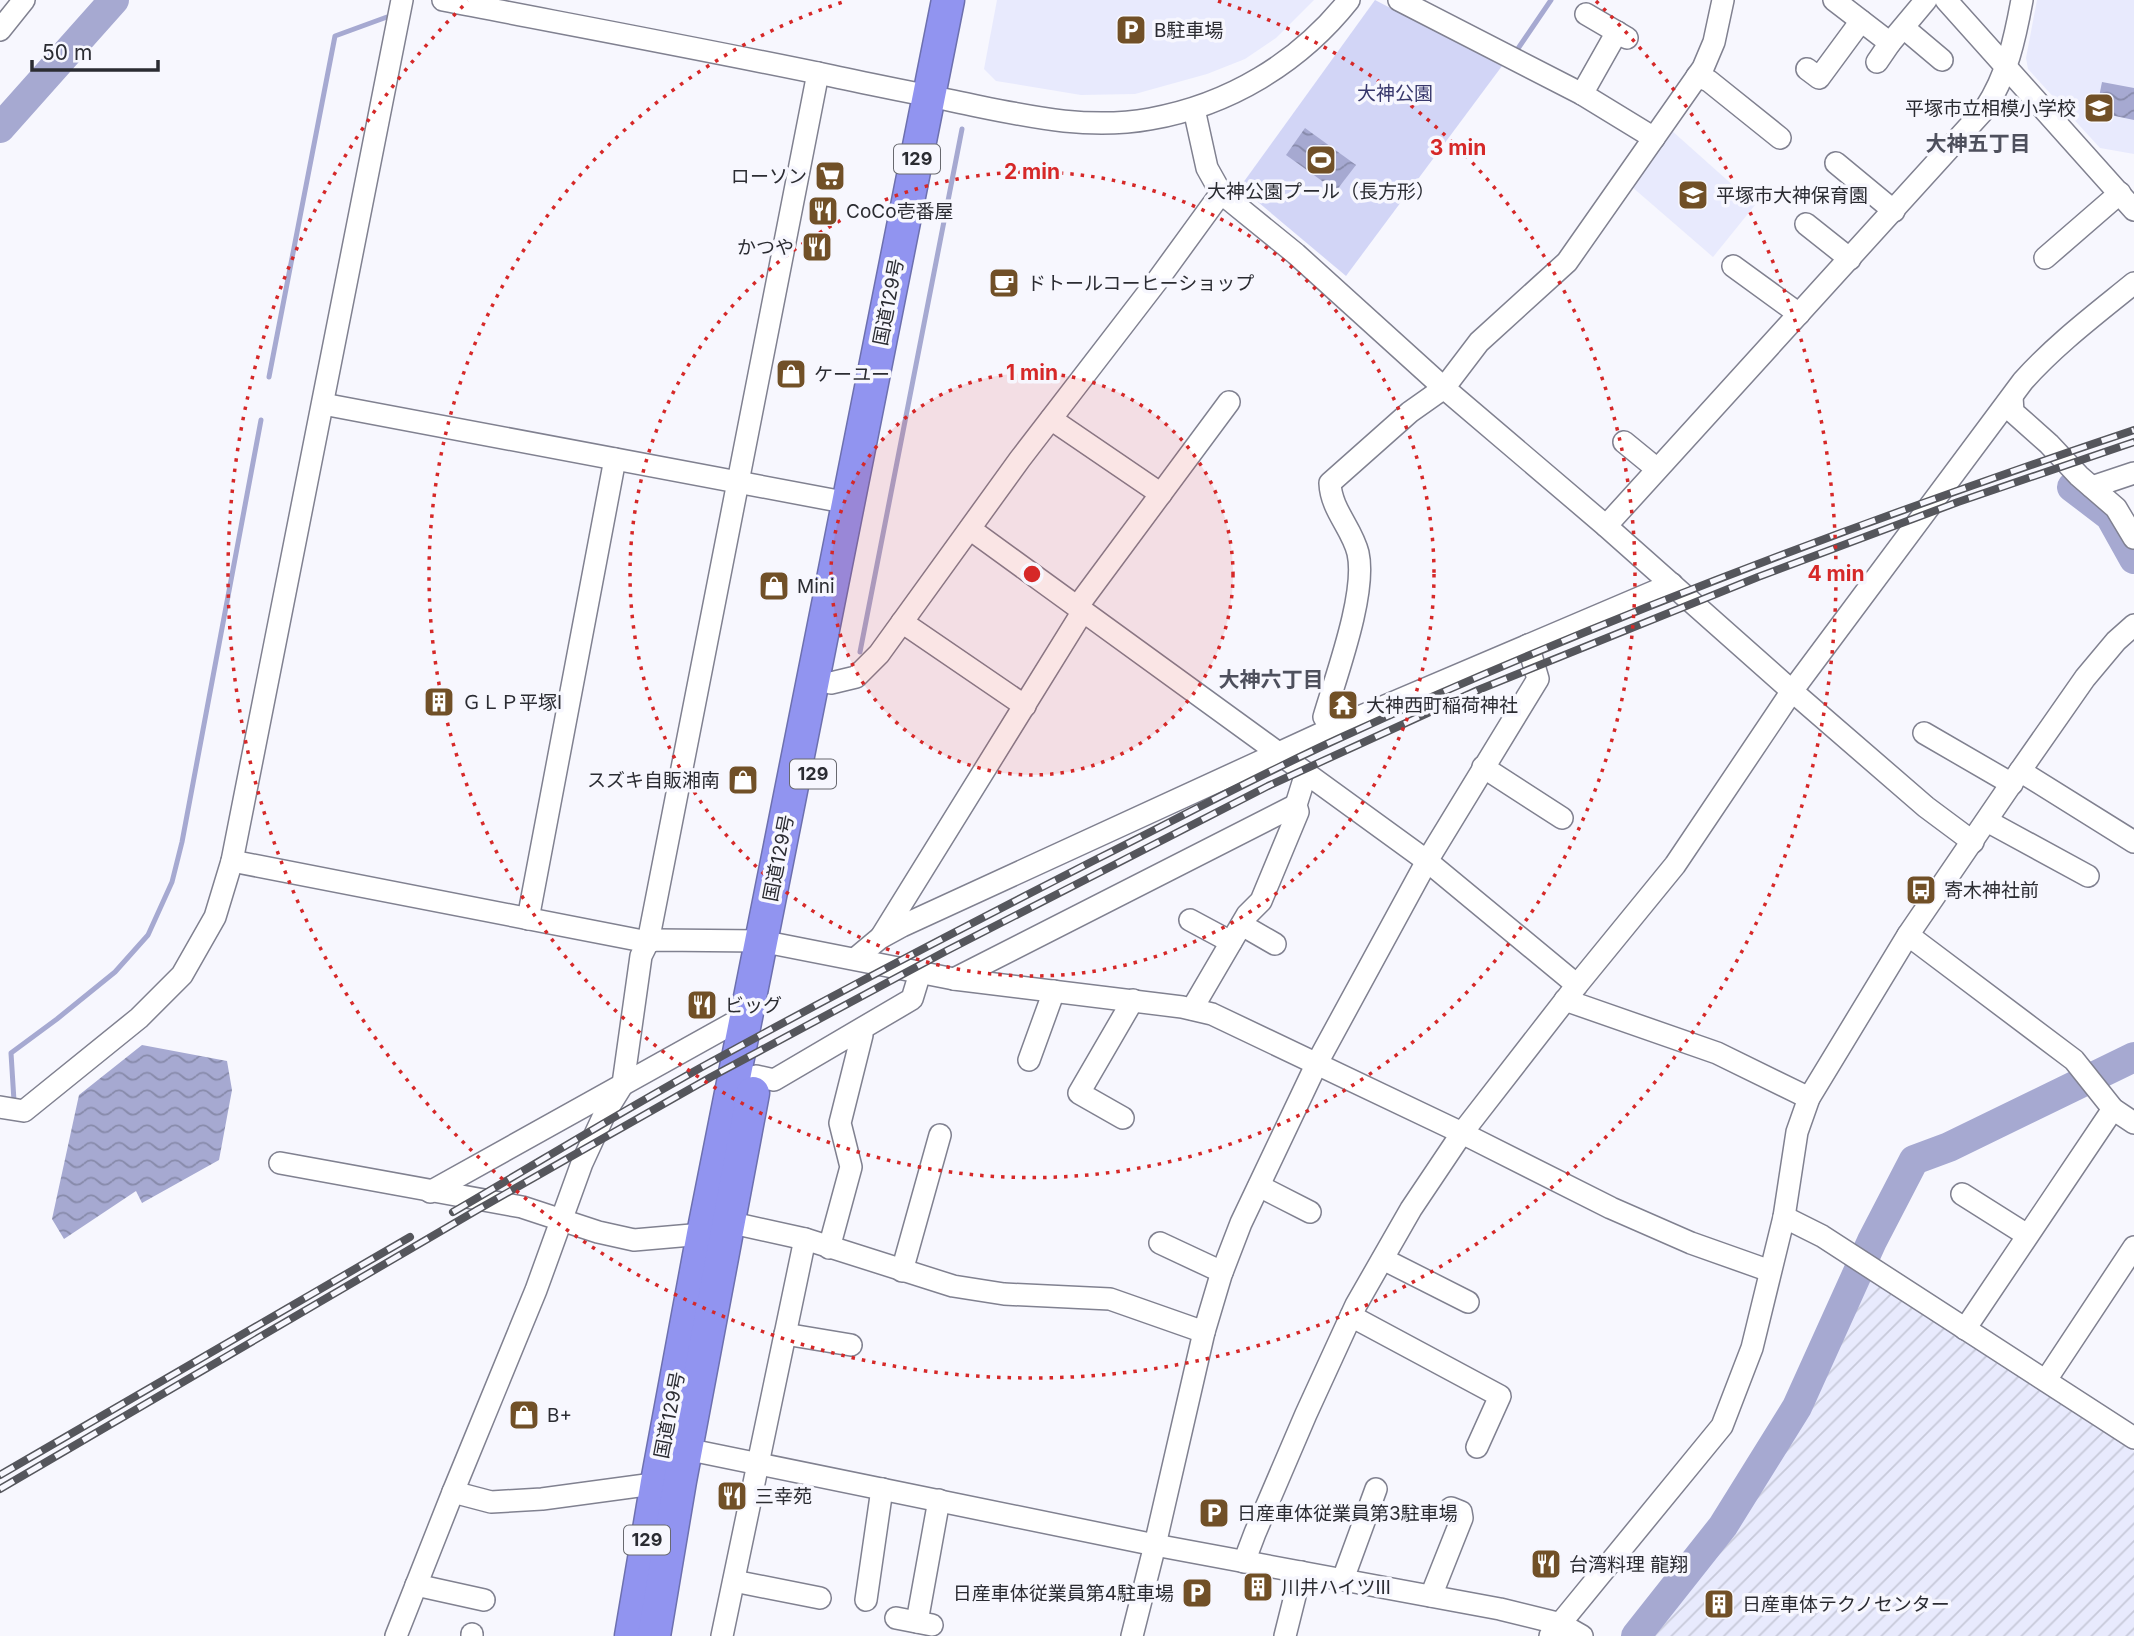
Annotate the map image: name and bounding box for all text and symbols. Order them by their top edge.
parking icon: B駐車場 [1114,13,1148,47]
place label: B駐車場 [1154,19,1223,42]
scale bar [32,28,158,72]
text: 50 m [42,40,92,65]
park label: 大神公園 [1357,82,1433,105]
school or university icon: 平塚市立相模小学校 [2082,91,2116,125]
place label: 平塚市立相模小学校 [1905,97,2076,120]
district label: 大神五丁目 [1926,131,2031,156]
text: 3 min [1430,135,1486,160]
sports icon: 大神公園プール（長方形） [1304,143,1338,177]
road number: 129 [894,144,940,174]
supermarket icon: ローソン [813,159,847,193]
text: 2 min [1004,159,1060,184]
place label: ローソン [731,165,807,188]
school or university icon: 平塚市大神保育園 [1676,178,1710,212]
place label: 大神公園プール（長方形） [1207,180,1435,203]
place label: 平塚市大神保育園 [1716,184,1868,207]
restaurant icon: CoCo壱番屋 [806,194,840,228]
place label: CoCo壱番屋 [846,200,954,223]
restaurant icon: かつや [800,230,834,264]
place label: かつや [737,236,794,259]
street label: 国道129号 [869,257,908,348]
cafe icon: ドトールコーヒーショップ [987,266,1021,300]
place label: ドトールコーヒーショップ [1027,272,1254,295]
shop icon: ケーユー [774,357,808,391]
text: 1 min [1006,360,1058,385]
place label: ケーユー [814,363,890,386]
text: 4 min [1807,561,1865,586]
centre of rings [1020,562,1044,586]
shop icon: Mini [757,569,791,603]
place label: Mini [797,575,835,598]
district label: 大神六丁目 [1219,667,1324,692]
building icon: ＧＬＰ平塚Ⅰ [422,685,456,719]
temple icon: 大神西町稲荷神社 [1326,688,1360,722]
place label: ＧＬＰ平塚Ⅰ [462,691,562,714]
place label: 大神西町稲荷神社 [1366,694,1518,717]
road number: 129 [790,760,836,788]
shop icon: スズキ自販湘南 [726,763,760,797]
place label: スズキ自販湘南 [587,769,720,792]
street label: 国道129号 [759,813,798,904]
bus stop icon: 寄木神社前 [1904,873,1938,907]
place label: 寄木神社前 [1944,879,2039,902]
restaurant icon: ビッグ [685,988,719,1022]
place label: ビッグ [725,994,782,1017]
street label: 国道129号 [650,1370,689,1461]
shop icon: B+ [507,1398,541,1432]
place label: B+ [547,1404,572,1427]
restaurant icon: 三幸苑 [715,1479,749,1513]
place label: 三幸苑 [755,1485,812,1508]
parking icon: 日産車体従業員第3駐車場 [1197,1496,1231,1530]
place label: 日産車体従業員第3駐車場 [1237,1502,1458,1525]
road number: 129 [624,1526,670,1554]
restaurant icon: 台湾料理 龍翔 [1529,1547,1563,1581]
place label: 台湾料理 龍翔 [1569,1553,1688,1576]
building icon: 川井ハイツⅢ [1241,1570,1275,1604]
parking icon: 日産車体従業員第4駐車場 [1180,1576,1214,1610]
place label: 川井ハイツⅢ [1281,1576,1391,1599]
place label: 日産車体従業員第4駐車場 [953,1582,1174,1605]
building icon: 日産車体テクノセンター [1702,1587,1736,1621]
place label: 日産車体テクノセンター [1742,1593,1950,1616]

